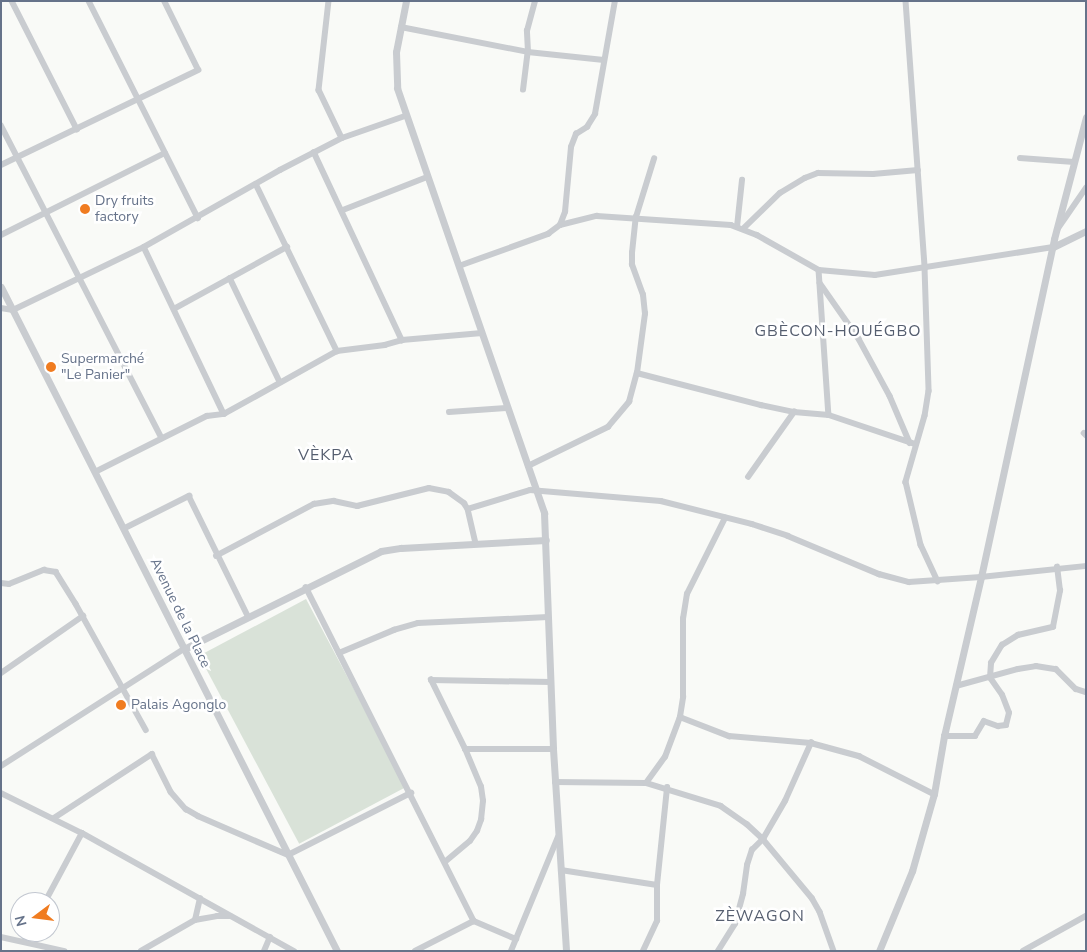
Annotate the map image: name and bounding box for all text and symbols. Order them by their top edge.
place label: Dry fruits factory [95,193,154,226]
marker: Dry fruits factory [79,203,91,215]
district label: GBÈCON-HOUÉGBO [753,321,923,341]
place label: Supermarché "Le Panier" [61,351,144,384]
marker: Supermarché "Le Panier" [45,361,57,373]
district label: VÈKPA [297,445,355,465]
street label: Avenue de la Place [146,555,214,671]
place label: Palais Agonglo [131,697,226,713]
marker: Palais Agonglo [115,699,127,711]
north arrow [10,892,60,942]
district label: ZÈWAGON [714,906,806,926]
text: N [10,913,32,928]

